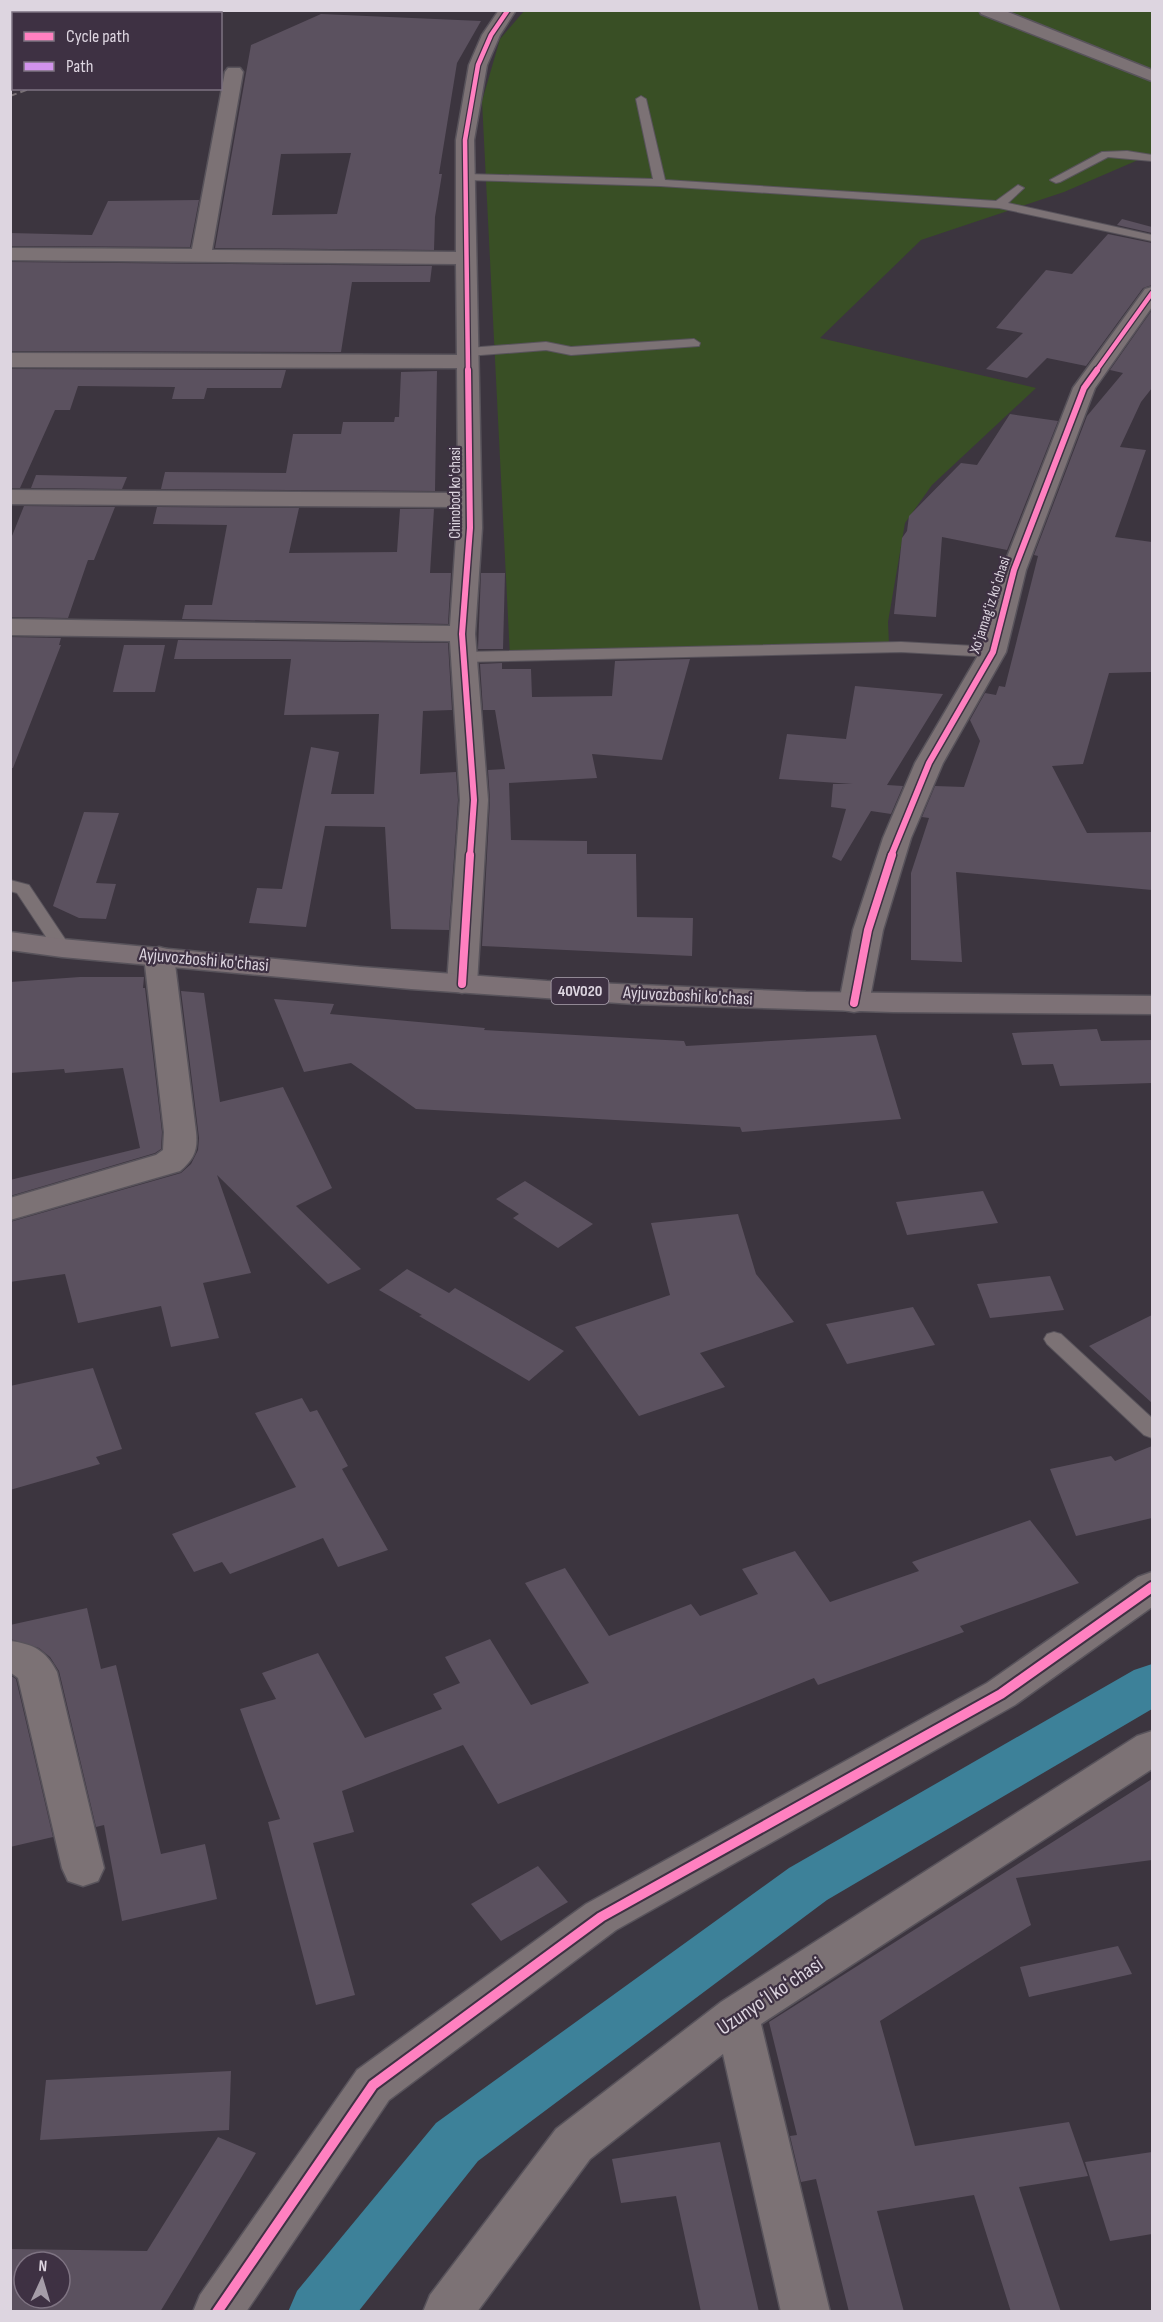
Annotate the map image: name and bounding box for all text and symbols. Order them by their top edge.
legend [12,12,222,90]
text: Cycle path [66,26,130,47]
text: Path [66,56,94,77]
street label: Chinobod koʻchasi [446,447,465,539]
street label: Xoʻjamagʻiz koʻchasi [965,554,1015,657]
street label: Ayjuvozboshi ko'chasi [138,944,269,976]
road number: 40V020 [552,978,608,1004]
street label: Ayjuvozboshi ko'chasi [622,982,753,1010]
street label: Uzunyoʻl koʻchasi [712,1951,828,2041]
north arrow [12,2250,72,2310]
text: N [38,2257,48,2276]

